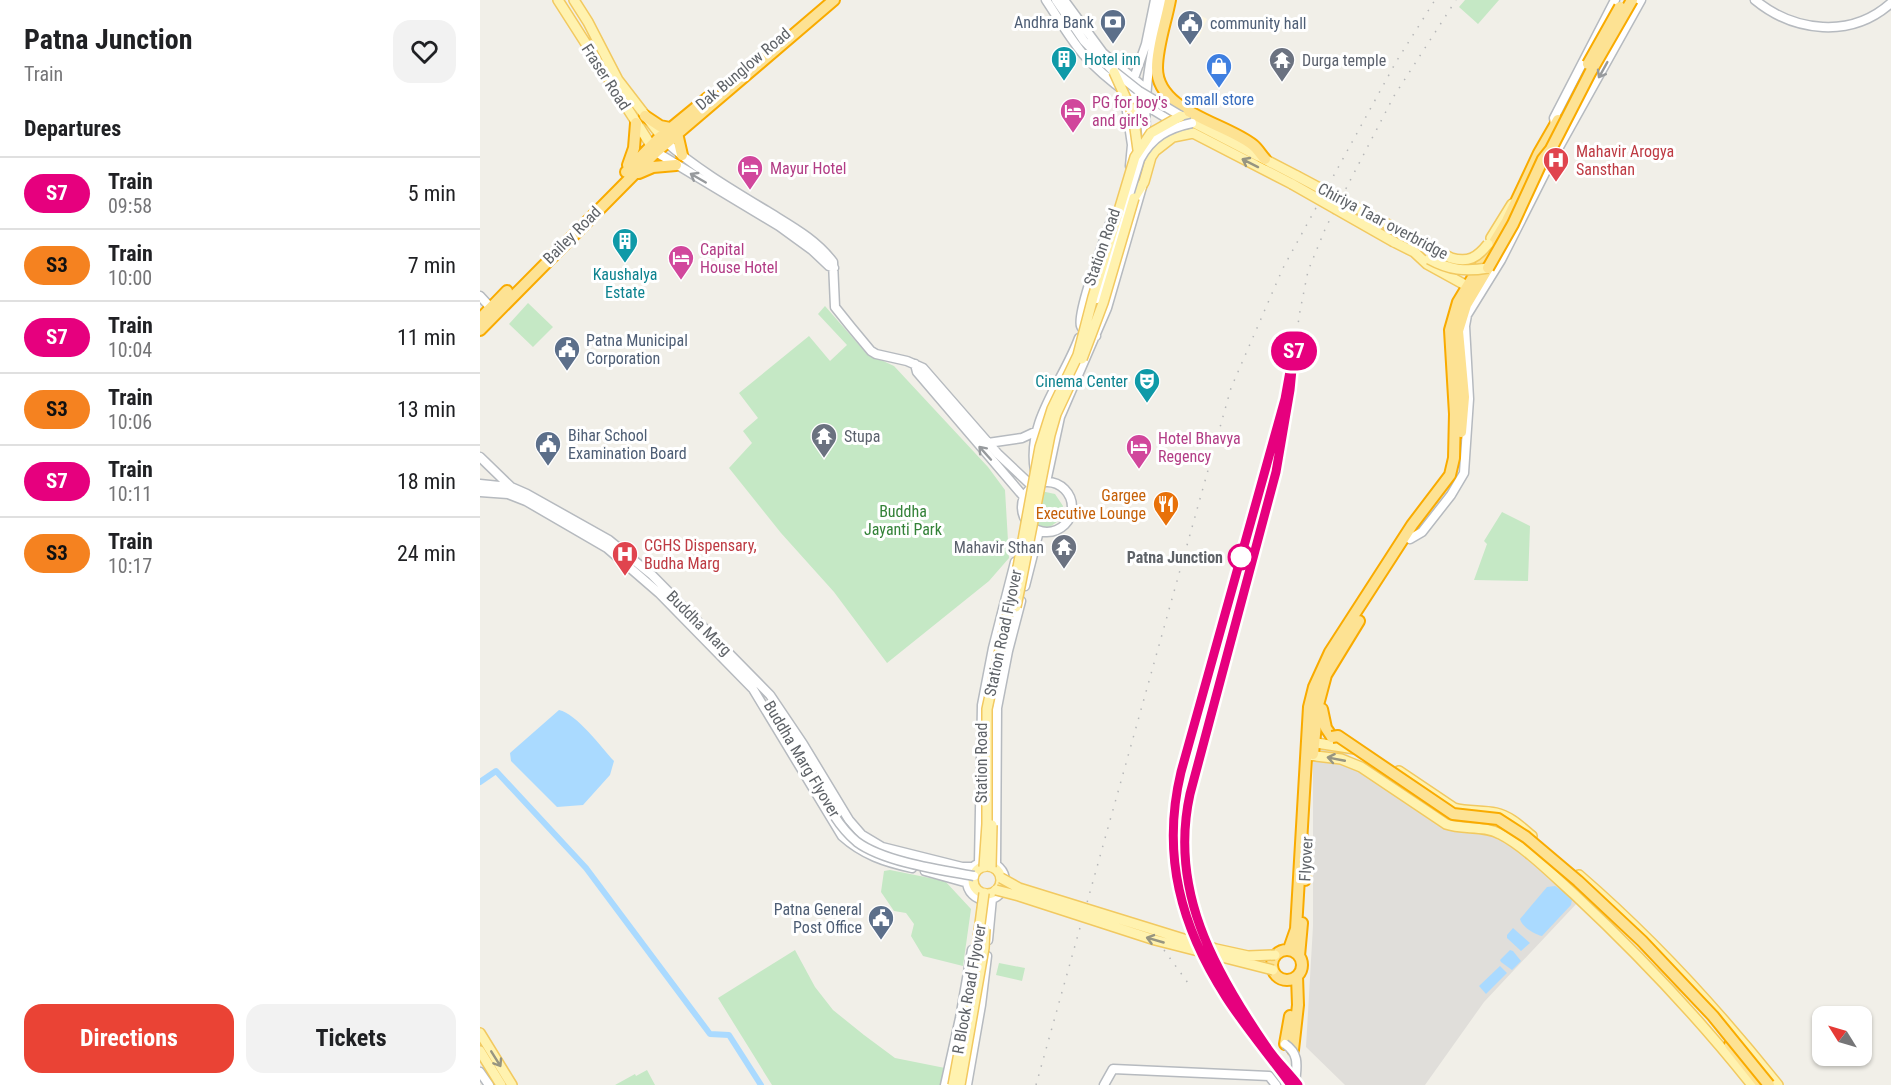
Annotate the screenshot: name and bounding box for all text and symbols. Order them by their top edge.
bank icon: Andhra Bank [1098,7,1128,45]
public building icon: community hall [1175,8,1205,46]
place label: Andhra Bank [1014,13,1095,32]
place label: community hall [1210,14,1306,33]
button: heart [393,20,456,83]
text: Patna Junction [24,23,192,56]
street label: Dak Bunglow Road [692,24,794,114]
street label: Fraser Road [578,40,634,114]
building icon: Hotel inn [1049,44,1079,82]
temple icon: Durga temple [1267,45,1297,83]
place label: Hotel inn [1084,50,1141,69]
shop icon: small store [1204,51,1234,89]
place label: Durga temple [1302,51,1386,70]
one-way arrow [1597,61,1609,78]
text: Train [24,62,63,86]
place label: small store [1184,90,1254,109]
place label: PG for boy's and girl's [1092,93,1168,130]
hotel icon: PG for boy's and girl's [1058,96,1088,134]
text: Departures [24,116,121,141]
place label: Mahavir Arogya Sansthan [1576,142,1674,179]
hospital icon: Mahavir Arogya Sansthan [1541,145,1571,183]
hotel icon: Mayur Hotel [735,153,765,191]
one-way arrow [1241,156,1259,168]
place label: Mayur Hotel [770,159,846,178]
text: Train [108,169,153,194]
one-way arrow [690,171,707,183]
street label: Chiriya Taar overbridge [1315,179,1451,263]
text: S7 [46,181,68,205]
text: 5 min [408,181,456,206]
text: 09:58 [108,194,152,218]
street label: Bailey Road [539,202,605,268]
street label: Station Road [1080,206,1124,288]
building icon: Kaushalya Estate [610,226,640,264]
place label: Capital House Hotel [700,240,778,277]
text: Train [108,241,153,266]
hotel icon: Capital House Hotel [666,243,696,281]
text: S3 [46,253,68,277]
text: 7 min [408,253,456,278]
place label: Kaushalya Estate [593,265,657,302]
text: 10:00 [108,266,152,290]
text: Train [108,313,153,338]
text: S7 [46,325,68,349]
text: 11 min [397,325,456,350]
place label: Patna Municipal Corporation [586,331,688,368]
line badge: S7 [1267,332,1321,370]
public building icon: Patna Municipal Corporation [552,334,582,372]
text: 10:04 [108,338,152,362]
text: S7 [1283,339,1305,363]
theatre icon: Cinema Center [1132,366,1162,404]
place label: Cinema Center [1035,372,1128,391]
text: Train [108,385,153,410]
text: S3 [46,397,68,421]
text: 13 min [397,397,456,422]
text: 10:06 [108,410,152,434]
temple icon: Stupa [809,421,839,459]
place label: Bihar School Examination Board [568,426,687,463]
place label: Stupa [844,427,880,446]
public building icon: Bihar School Examination Board [533,429,563,467]
place label: Hotel Bhavya Regency [1158,429,1241,466]
hotel icon: Hotel Bhavya Regency [1124,432,1154,470]
one-way arrow [978,446,992,461]
text: Train [108,457,153,482]
text: S7 [46,469,68,493]
text: 18 min [397,469,456,494]
text: 10:11 [108,482,152,506]
place label: Gargee Executive Lounge [1036,486,1146,523]
restaurant icon: Gargee Executive Lounge [1151,489,1181,527]
park label: Buddha Jayanti Park [864,502,943,539]
text: Train [108,529,153,554]
temple icon: Mahavir Sthan [1049,532,1079,570]
place label: CGHS Dispensary, Budha Marg [644,536,757,573]
place label: Mahavir Sthan [954,538,1044,557]
hospital icon: CGHS Dispensary, Budha Marg [610,539,640,577]
text: S3 [46,541,68,565]
text: 24 min [397,541,456,566]
marker: Patna Junction [1228,544,1254,570]
place label: Patna Junction [1127,548,1223,567]
text: 10:17 [108,554,152,578]
street label: Station Road Flyover [980,568,1026,698]
street label: Buddha Marg [663,587,735,659]
street label: Buddha Marg Flyover [760,697,844,821]
street label: Station Road [972,723,991,803]
one-way arrow [1326,753,1346,764]
street label: Flyover [1295,836,1317,882]
place label: Patna General Post Office [774,900,862,937]
public building icon: Patna General Post Office [866,903,896,941]
street label: R Block Road Flyover [948,922,990,1055]
one-way arrow [1146,934,1165,945]
button: Directions [24,1004,234,1073]
button: Tickets [246,1004,456,1073]
north arrow [1812,1006,1872,1066]
map controls [1812,1006,1872,1066]
one-way arrow [491,1050,503,1067]

